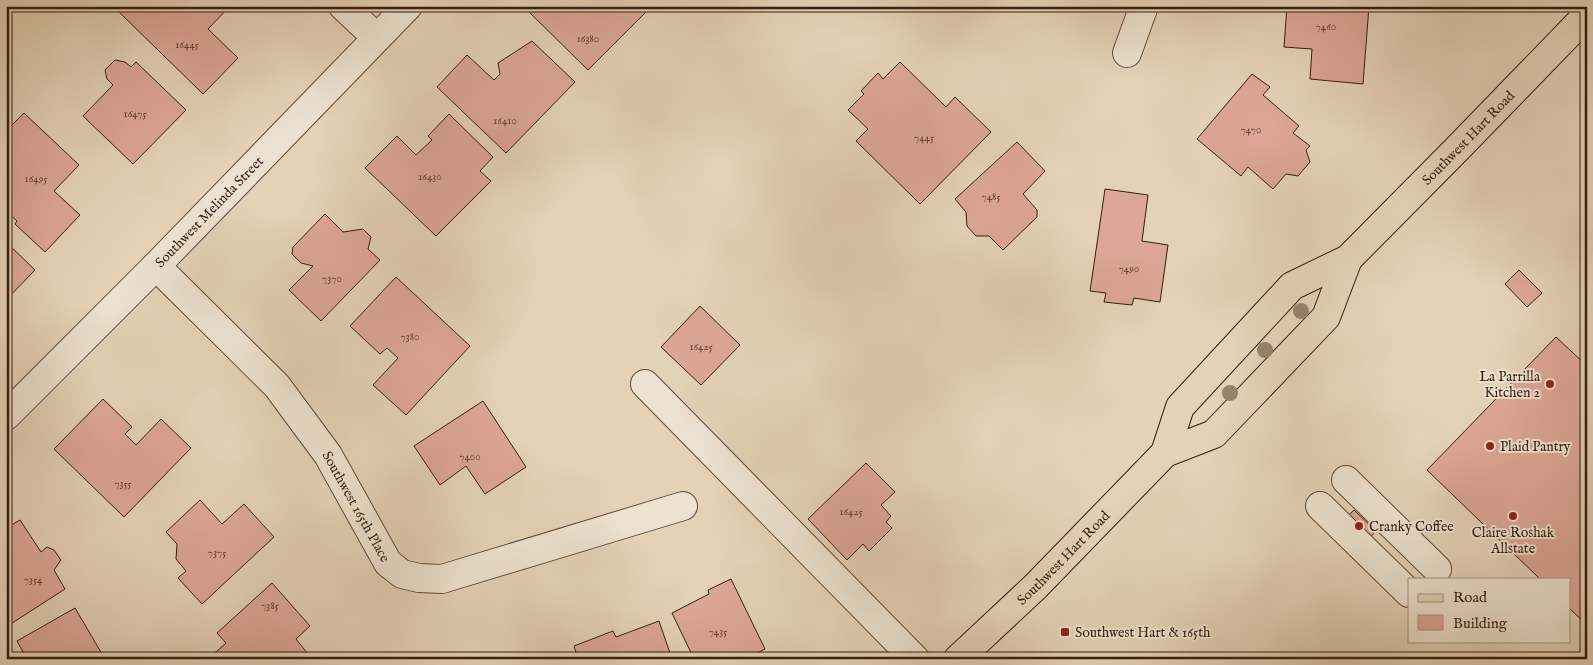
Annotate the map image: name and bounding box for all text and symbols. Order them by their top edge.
house number: 7460 [1316,20,1336,34]
house number: 16380 [577,32,599,46]
house number: 16445 [175,38,199,52]
street label: Southwest Hart Road [1418,87,1519,189]
house number: 16475 [124,107,146,121]
house number: 16410 [493,114,517,128]
house number: 7470 [1241,123,1261,137]
house number: 7445 [914,131,934,145]
street label: Southwest Melinda Street [151,153,268,272]
house number: 16430 [418,170,442,184]
house number: 16495 [25,172,47,186]
house number: 7485 [982,190,1000,204]
house number: 7490 [1119,262,1139,276]
house number: 7370 [322,272,342,286]
house number: 7380 [401,330,419,344]
house number: 16425 [689,340,713,354]
place label: La Parrilla Kitchen 2 [1479,368,1541,402]
marker: La Parrilla Kitchen 2 [1544,378,1556,390]
place label: Plaid Pantry [1500,438,1571,456]
marker: Plaid Pantry [1484,440,1496,452]
street label: Southwest 165th Place [318,448,394,566]
house number: 7400 [459,450,481,464]
house number: 7355 [114,477,132,491]
house number: 16425 [839,505,863,519]
street label: Southwest Hart Road [1013,507,1114,609]
marker: Claire Roshak Allstate [1507,510,1519,522]
place label: Cranky Coffee [1369,518,1454,536]
marker: Cranky Coffee [1353,520,1365,532]
place label: Claire Roshak Allstate [1472,524,1555,558]
house number: 7375 [208,546,226,560]
house number: 7354 [24,573,43,587]
legend [1408,578,1570,642]
text: Road [1453,588,1488,607]
house number: 7385 [261,599,279,613]
text: Building [1453,614,1508,633]
place label: Southwest Hart & 165th [1075,624,1211,642]
house number: 7435 [709,625,727,639]
marker: Southwest Hart & 165th [1059,626,1071,638]

